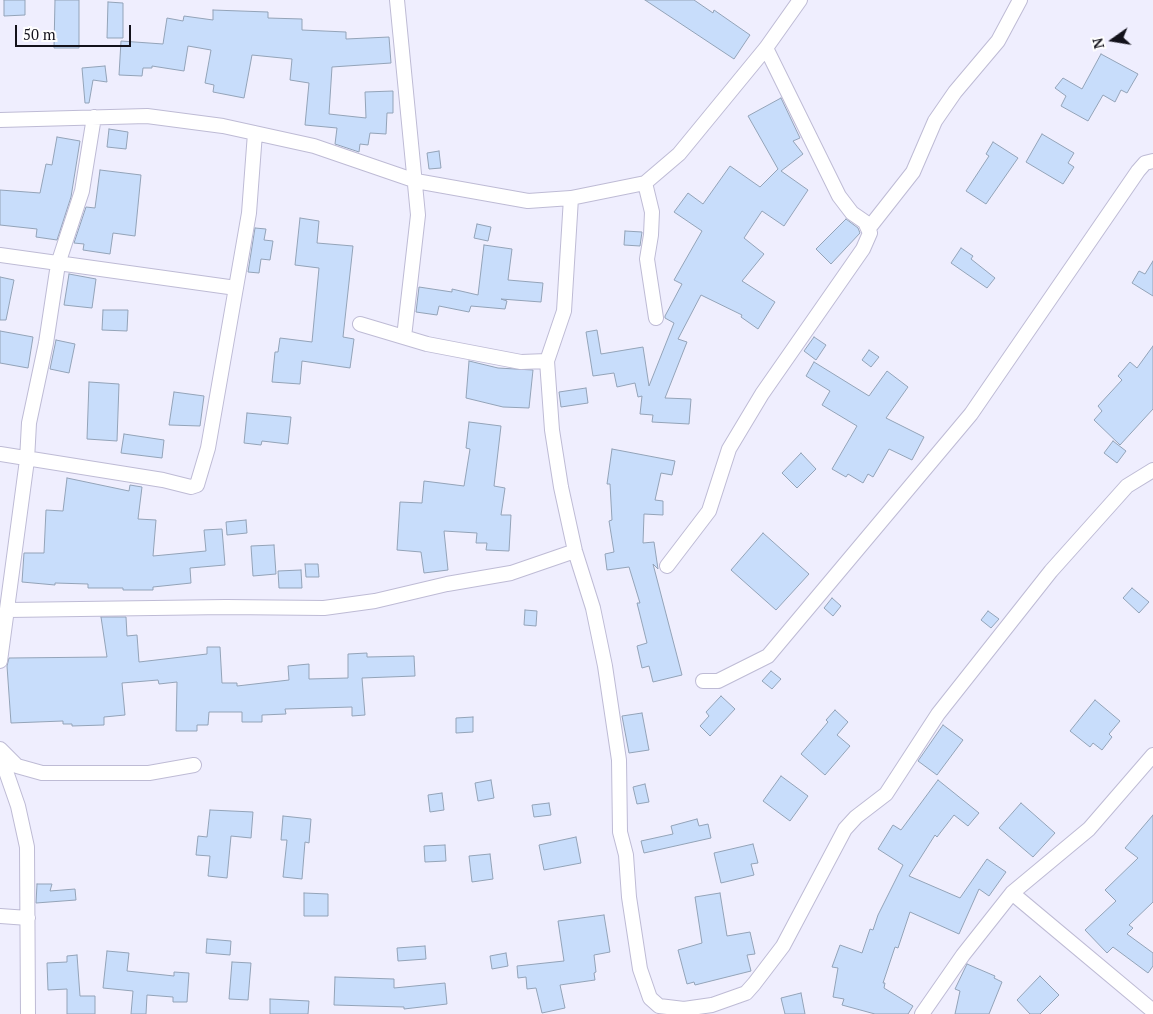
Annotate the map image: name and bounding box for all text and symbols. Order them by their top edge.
scale bar [18,15,134,47]
north arrow [1088,15,1138,65]
text: 50 m [23,24,56,44]
text: N [1087,36,1108,51]

